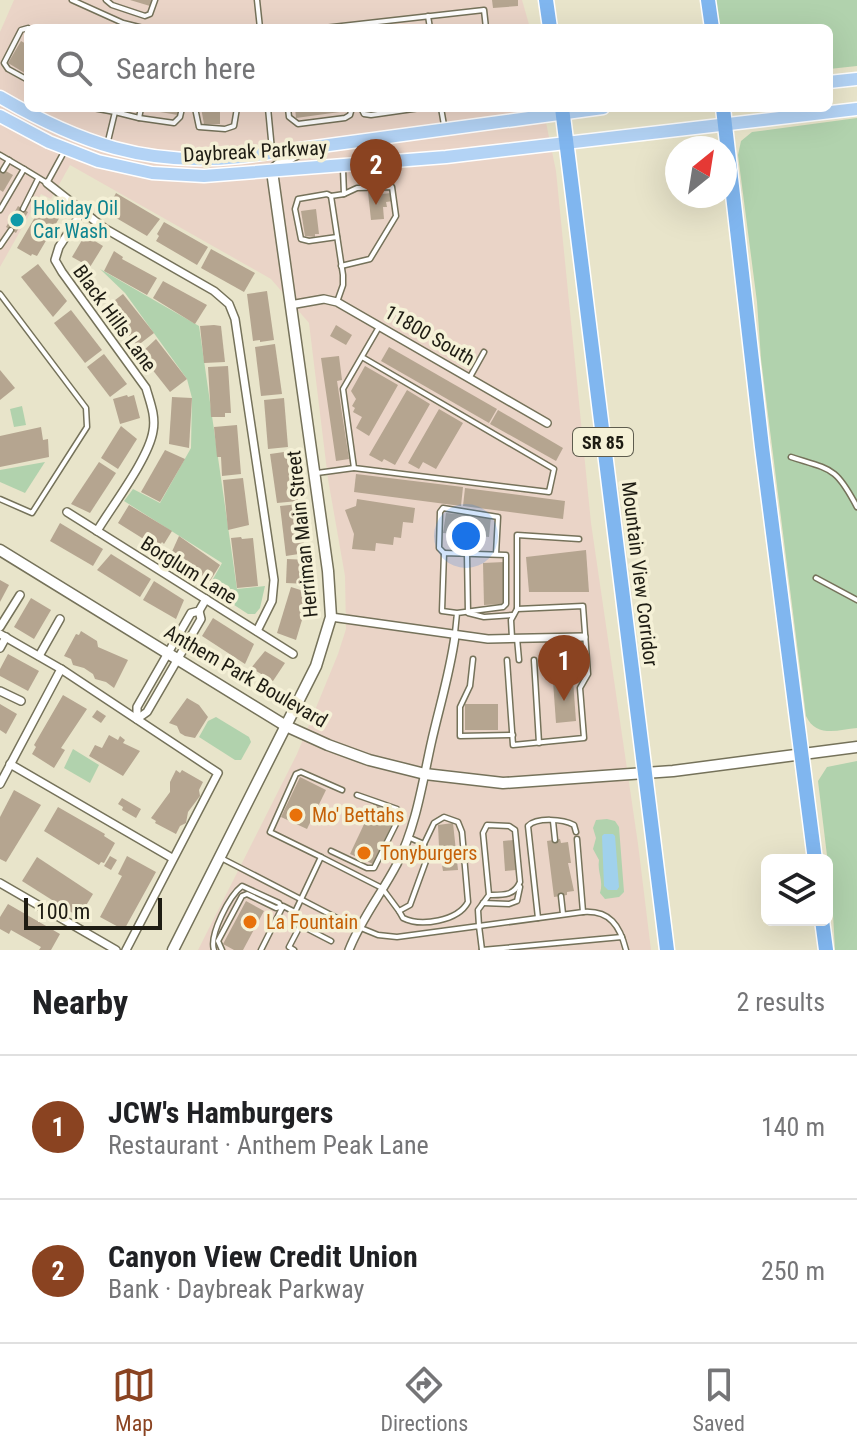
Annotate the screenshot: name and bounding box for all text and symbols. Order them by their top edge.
search box [24,24,833,112]
icon: search [52,46,96,90]
text: Search here [116,51,256,86]
street label: Daybreak Parkway [183,135,327,167]
north arrow [665,136,737,208]
pin: 2 [350,139,402,205]
place label: Holiday Oil Car Wash [33,196,118,243]
marker: Holiday Oil Car Wash [8,211,26,229]
street label: Black Hills Lane [68,260,162,376]
street label: 11800 South [381,300,479,370]
road number: SR 85 [573,428,633,456]
street label: Herriman Main Street [281,449,323,619]
street label: Mountain View Corridor [617,480,663,668]
your location [446,516,486,556]
street label: Borglum Lane [137,531,241,609]
street label: Anthem Park Boulevard [160,620,332,732]
pin: 1 [538,635,590,701]
place label: Mo' Bettahs [312,803,404,827]
marker: Mo' Bettahs [287,806,305,824]
place label: Tonyburgers [380,841,477,865]
marker: Tonyburgers [355,844,373,862]
map controls [761,854,833,926]
button: layers [761,854,833,926]
scale bar [24,894,162,930]
text: 100 m [36,899,90,924]
place label: La Fountain [266,910,358,934]
marker: La Fountain [241,913,259,931]
text: Nearby [32,982,128,1022]
text: 2 results [736,987,825,1017]
text: JCW's Hamburgers [108,1095,333,1130]
text: 1 [51,1112,65,1142]
text: 140 m [761,1112,825,1142]
text: Restaurant · Anthem Peak Lane [108,1130,429,1160]
text: Canyon View Credit Union [108,1239,418,1274]
text: 2 [51,1256,65,1286]
text: 250 m [761,1256,825,1286]
text: Bank · Daybreak Parkway [108,1274,364,1304]
tab: Map [112,1363,156,1436]
tab: Directions [380,1363,468,1436]
tab: Saved [693,1363,745,1436]

